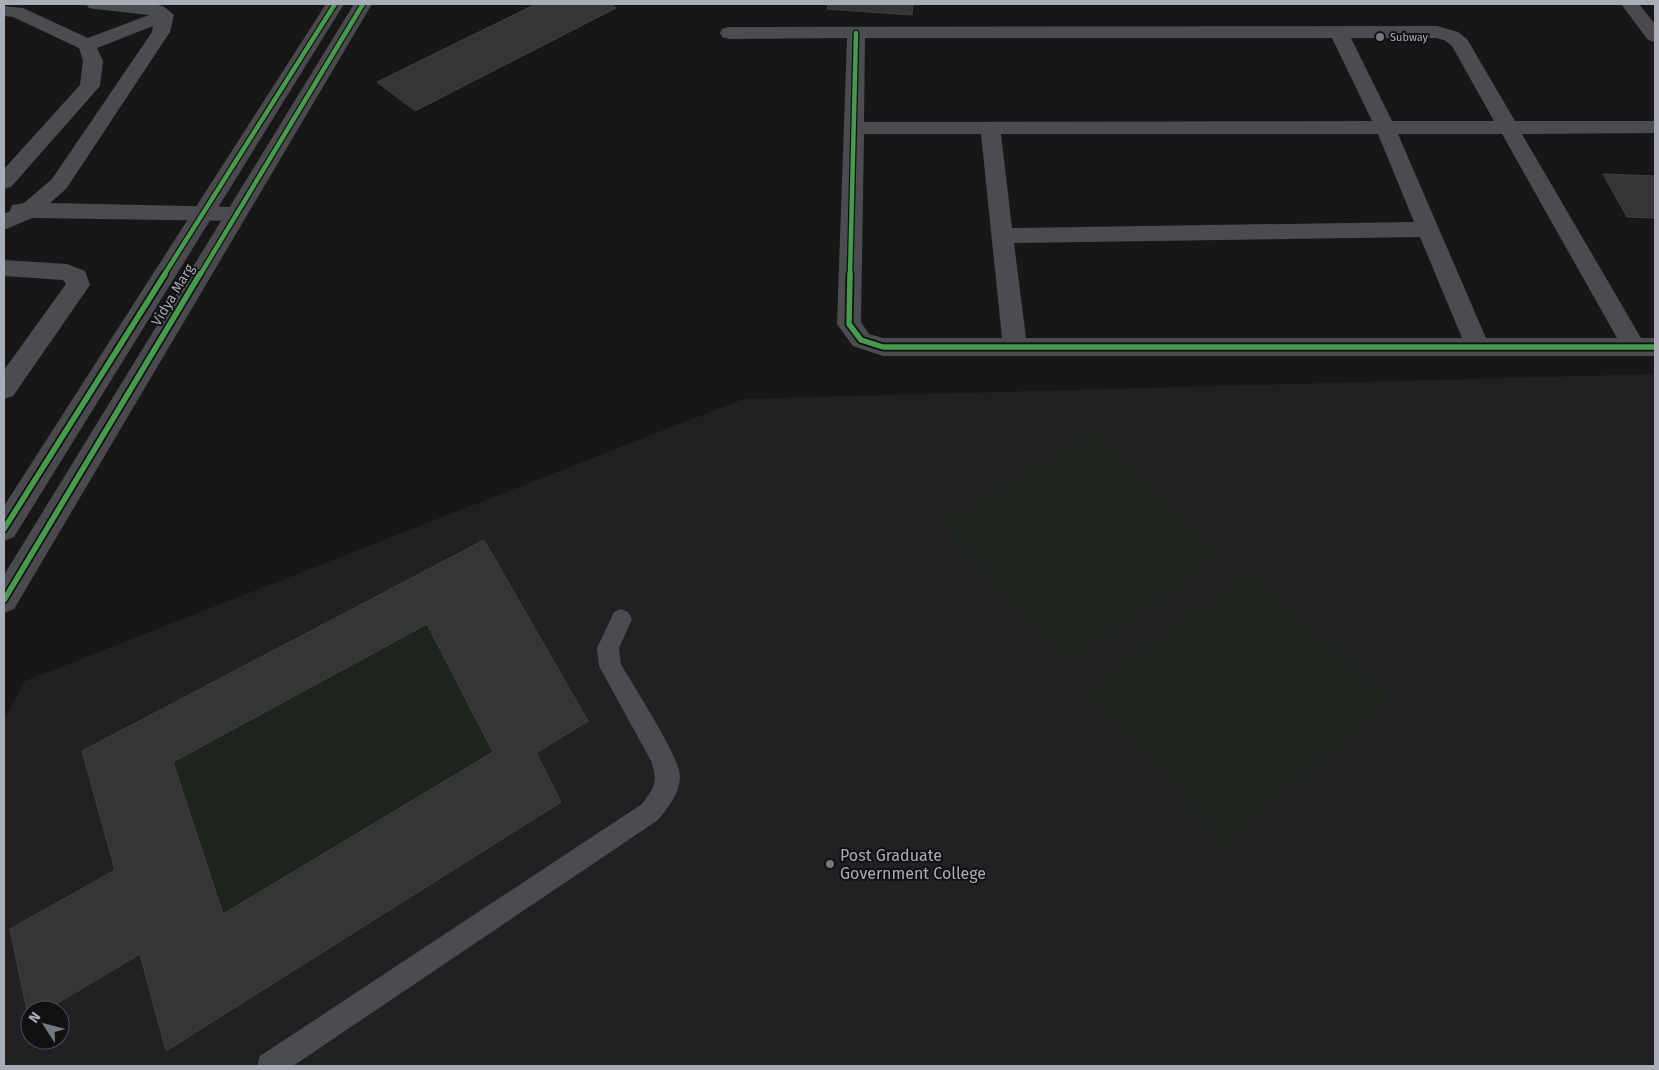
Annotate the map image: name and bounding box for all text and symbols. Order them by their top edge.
marker: Subway [1374,31,1386,43]
place label: Subway [1390,31,1429,44]
street label: Vidya Marg [148,260,198,329]
place label: Post Graduate Government College [840,846,986,883]
marker: Post Graduate Government College [824,858,836,870]
north arrow [20,1000,70,1050]
text: N [25,1009,44,1026]

